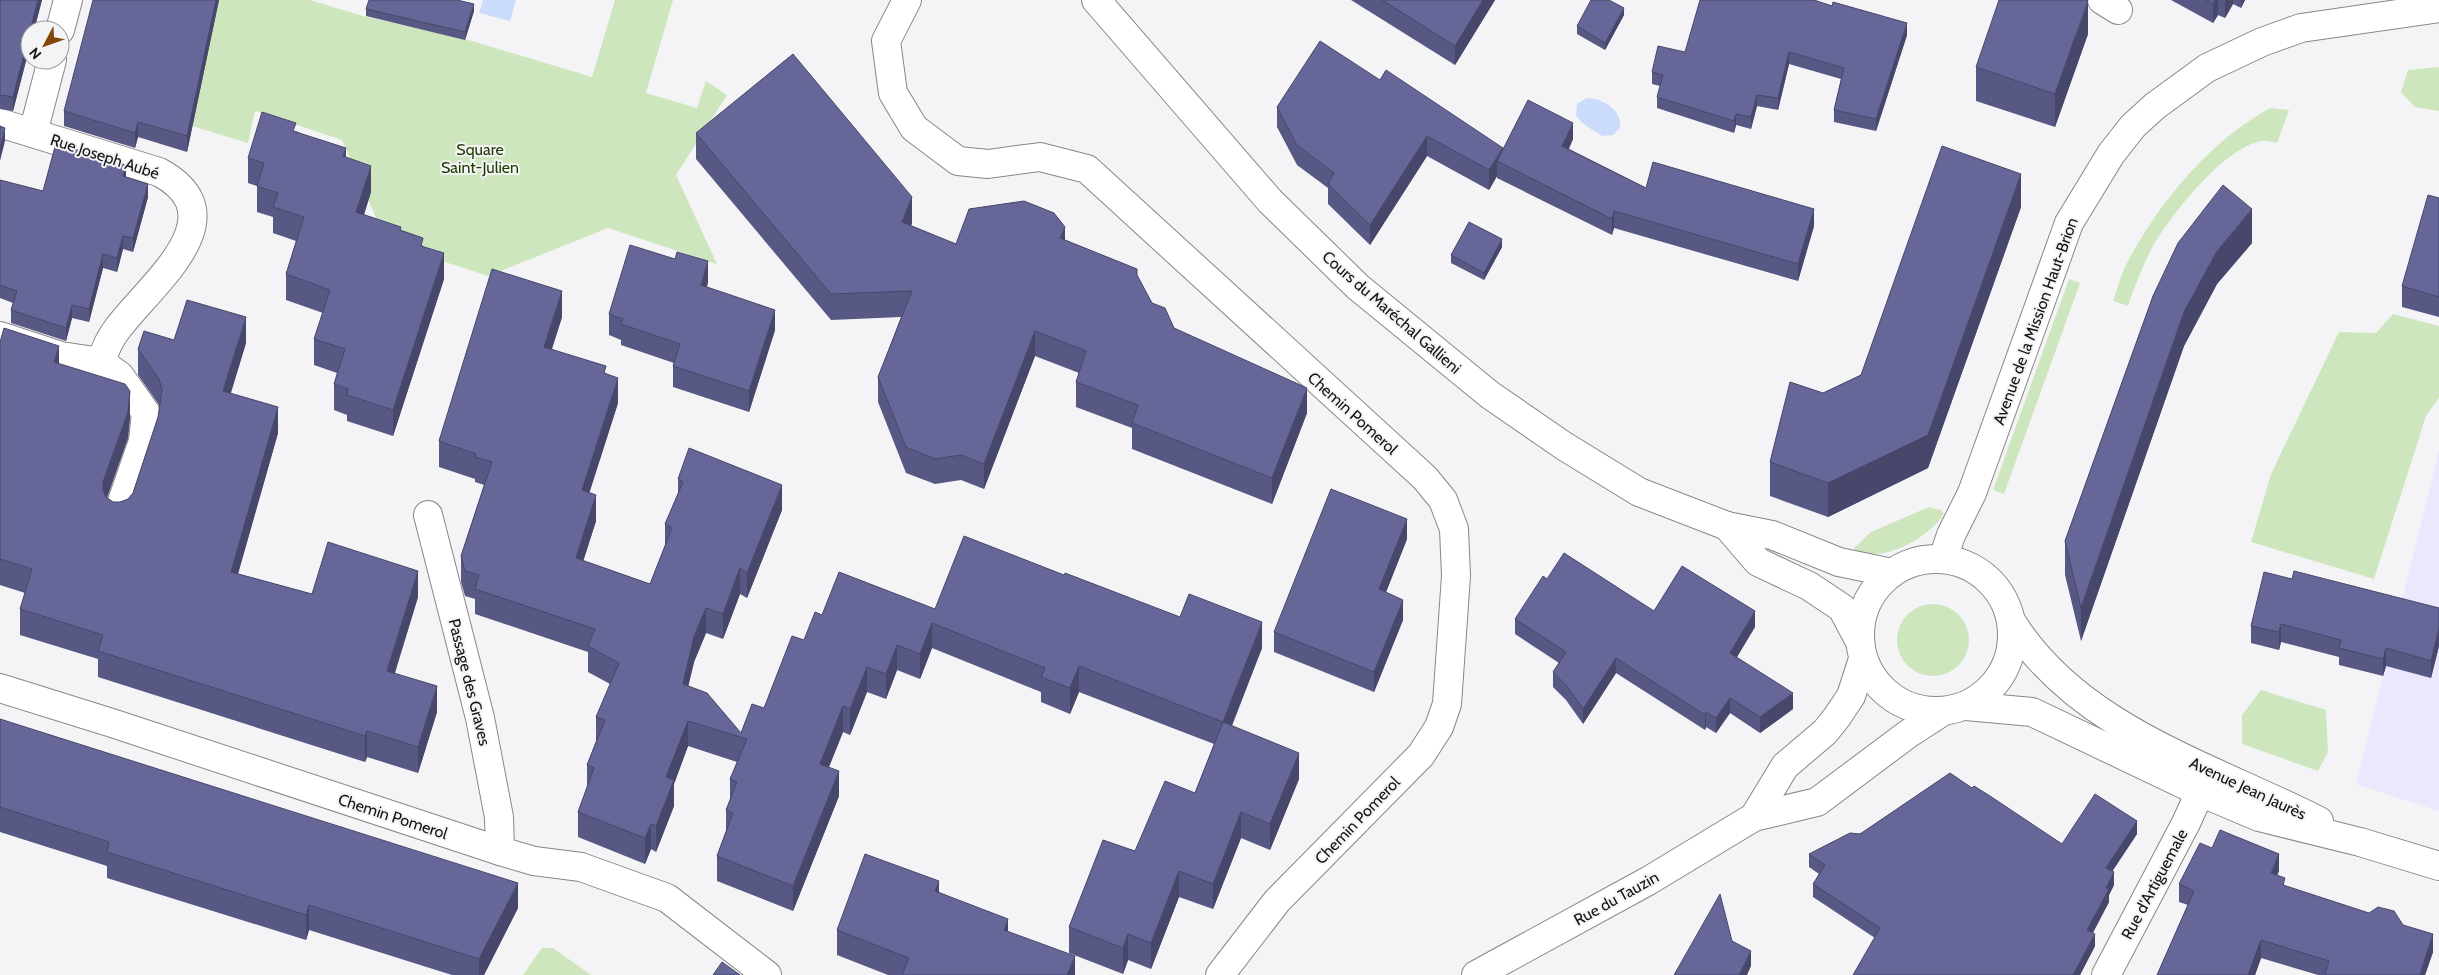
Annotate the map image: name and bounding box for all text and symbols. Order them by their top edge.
north arrow [20,20,70,70]
text: N [25,44,45,63]
street label: Rue Joseph Aubé [48,130,162,183]
park label: Square Saint-Julien [441,140,519,177]
street label: Avenue de la Mission Haut-Brion [1989,215,2082,427]
street label: Cours du Maréchal Gallieni [1318,247,1465,378]
street label: Chemin Pomerol [1304,368,1402,459]
street label: Passage des Graves [445,617,495,748]
street label: Avenue Jean Jaurès [2187,753,2309,824]
street label: Chemin Pomerol [1311,773,1404,868]
street label: Chemin Pomerol [336,790,450,843]
street label: Rue d'Artiguemale [2117,826,2192,943]
street label: Rue du Tauzin [1571,867,1662,930]

